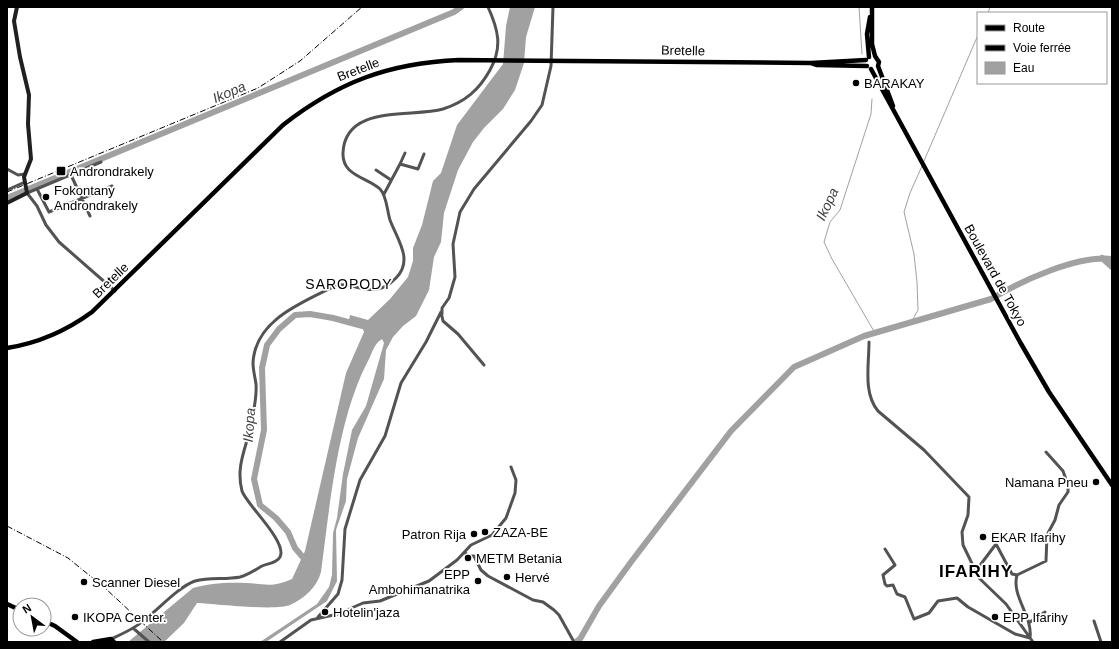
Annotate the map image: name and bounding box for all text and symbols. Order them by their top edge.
legend [977,12,1107,84]
text: Route [1013,21,1045,35]
text: Voie ferrée [1013,41,1071,55]
street label: Bretelle [661,43,705,58]
street label: Bretelle [335,55,381,84]
text: Eau [1013,61,1034,75]
place label: BARAKAY [864,76,925,91]
water label: Ikopa [210,78,248,106]
marker: BARAKAY [851,78,861,88]
place label: Androndrakely [70,164,154,179]
marker: Androndrakely [55,165,67,177]
place label: Fokontany Androndrakely [54,183,138,213]
water label: Ikopa [813,185,842,223]
marker: Fokontany Androndrakely [41,192,51,202]
street label: Boulevard de Tokyo [961,222,1030,329]
street label: Bretelle [89,260,131,301]
district label: SAROPODY [305,276,393,292]
water label: Ikopa [240,407,258,443]
place label: Namana Pneu [1005,475,1088,490]
marker: Namana Pneu [1091,477,1101,487]
place label: ZAZA-BE [493,525,548,540]
place label: Patron Rija [402,527,467,542]
marker: ZAZA-BE [480,527,490,537]
marker: Patron Rija [469,529,479,539]
place label: EKAR Ifarihy [991,530,1066,545]
marker: EKAR Ifarihy [978,532,988,542]
place label: METM Betania [476,551,563,566]
marker: METM Betania [463,553,473,563]
district label: IFARIHY [939,562,1013,581]
place label: EPP Ambohimanatrika [369,567,471,597]
place label: Hervé [515,570,550,585]
marker: Hervé [502,572,512,582]
place label: Scanner Diesel [92,575,180,590]
marker: EPP Ambohimanatrika [473,576,483,586]
marker: Scanner Diesel [79,577,89,587]
north arrow [12,597,52,637]
text: N [20,601,33,616]
place label: Hotelin'jaza [333,605,401,620]
marker: Hotelin'jaza [320,607,330,617]
place label: IKOPA Center. [83,610,167,625]
place label: EPP Ifarihy [1003,610,1068,625]
marker: IKOPA Center. [70,612,80,622]
marker: EPP Ifarihy [990,612,1000,622]

